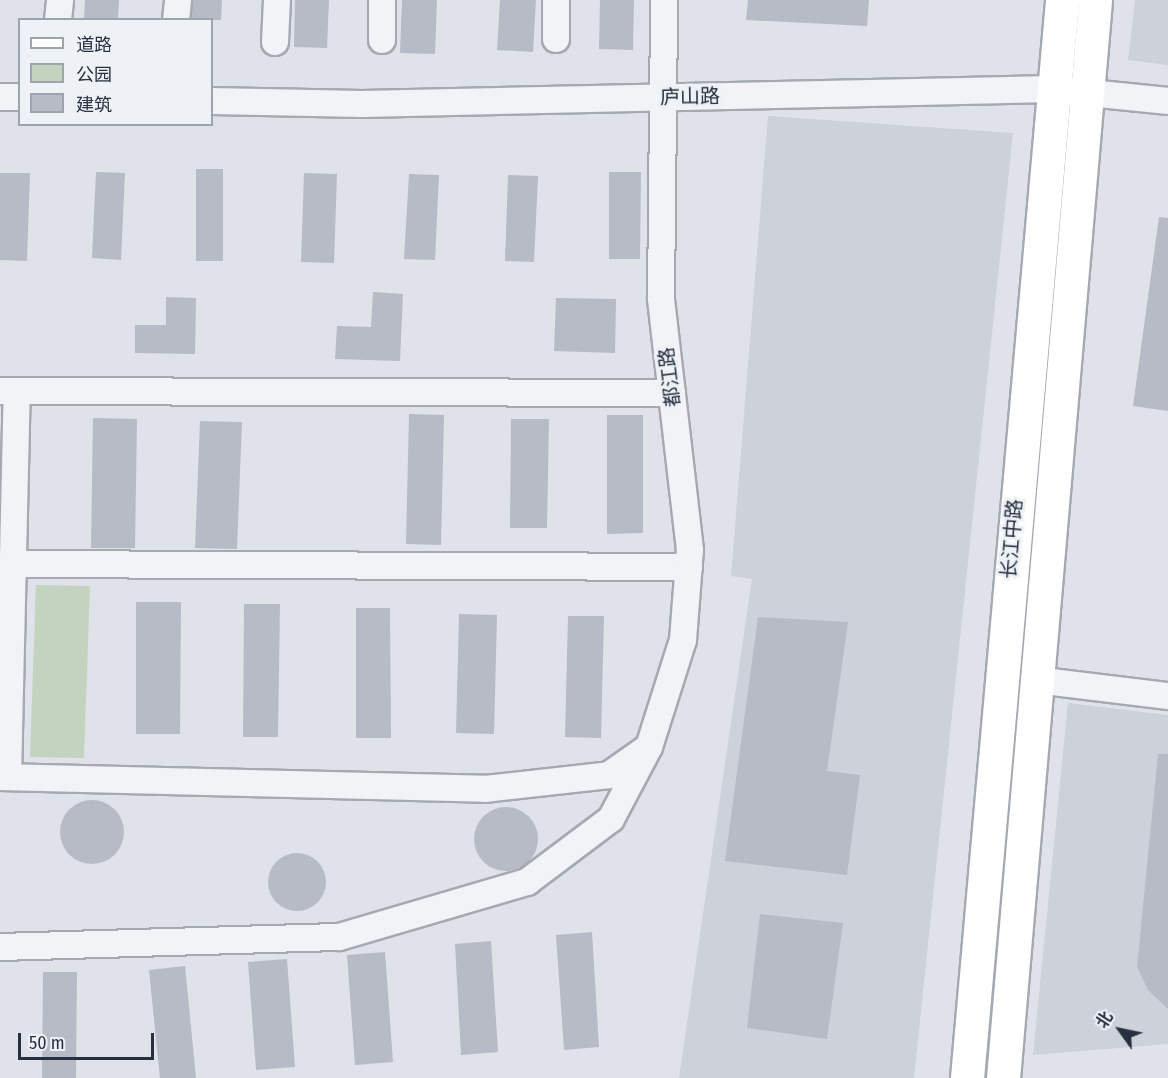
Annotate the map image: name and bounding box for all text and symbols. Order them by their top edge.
legend [18,18,213,126]
text: 道路 [76,34,112,56]
text: 公园 [76,64,112,86]
street label: 庐山路 [660,84,720,110]
text: 建筑 [76,94,112,116]
street label: 都江路 [654,346,686,408]
street label: 长江中路 [997,498,1027,580]
north arrow [1090,1000,1150,1060]
text: 北 [1092,1008,1117,1032]
scale bar [21,1021,158,1059]
text: 50 m [29,1032,65,1054]

